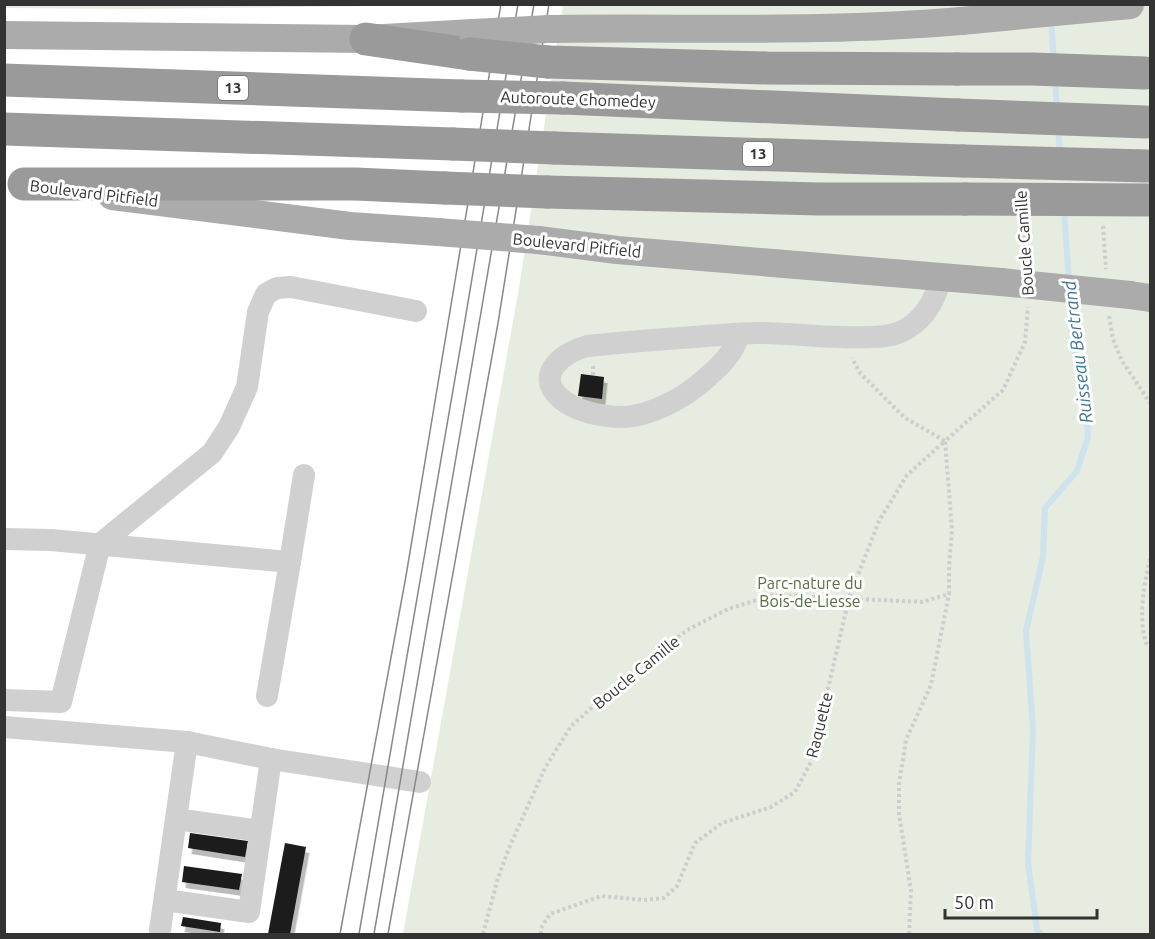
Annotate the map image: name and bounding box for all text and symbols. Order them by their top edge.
road number: 13 [218,76,248,100]
street label: Autoroute Chomedey [500,87,656,111]
road number: 13 [743,142,773,166]
street label: Boulevard Pitfield [29,176,159,210]
street label: Boucle Camille [1011,190,1037,296]
street label: Boulevard Pitfield [512,229,642,261]
water label: Ruisseau Bertrand [1058,279,1096,425]
park label: Parc-nature du Bois-de-Liesse [757,574,863,610]
street label: Boucle Camille [589,632,683,712]
street label: Raquette [802,690,836,760]
scale bar [945,882,1096,920]
text: 50 m [954,892,994,912]

